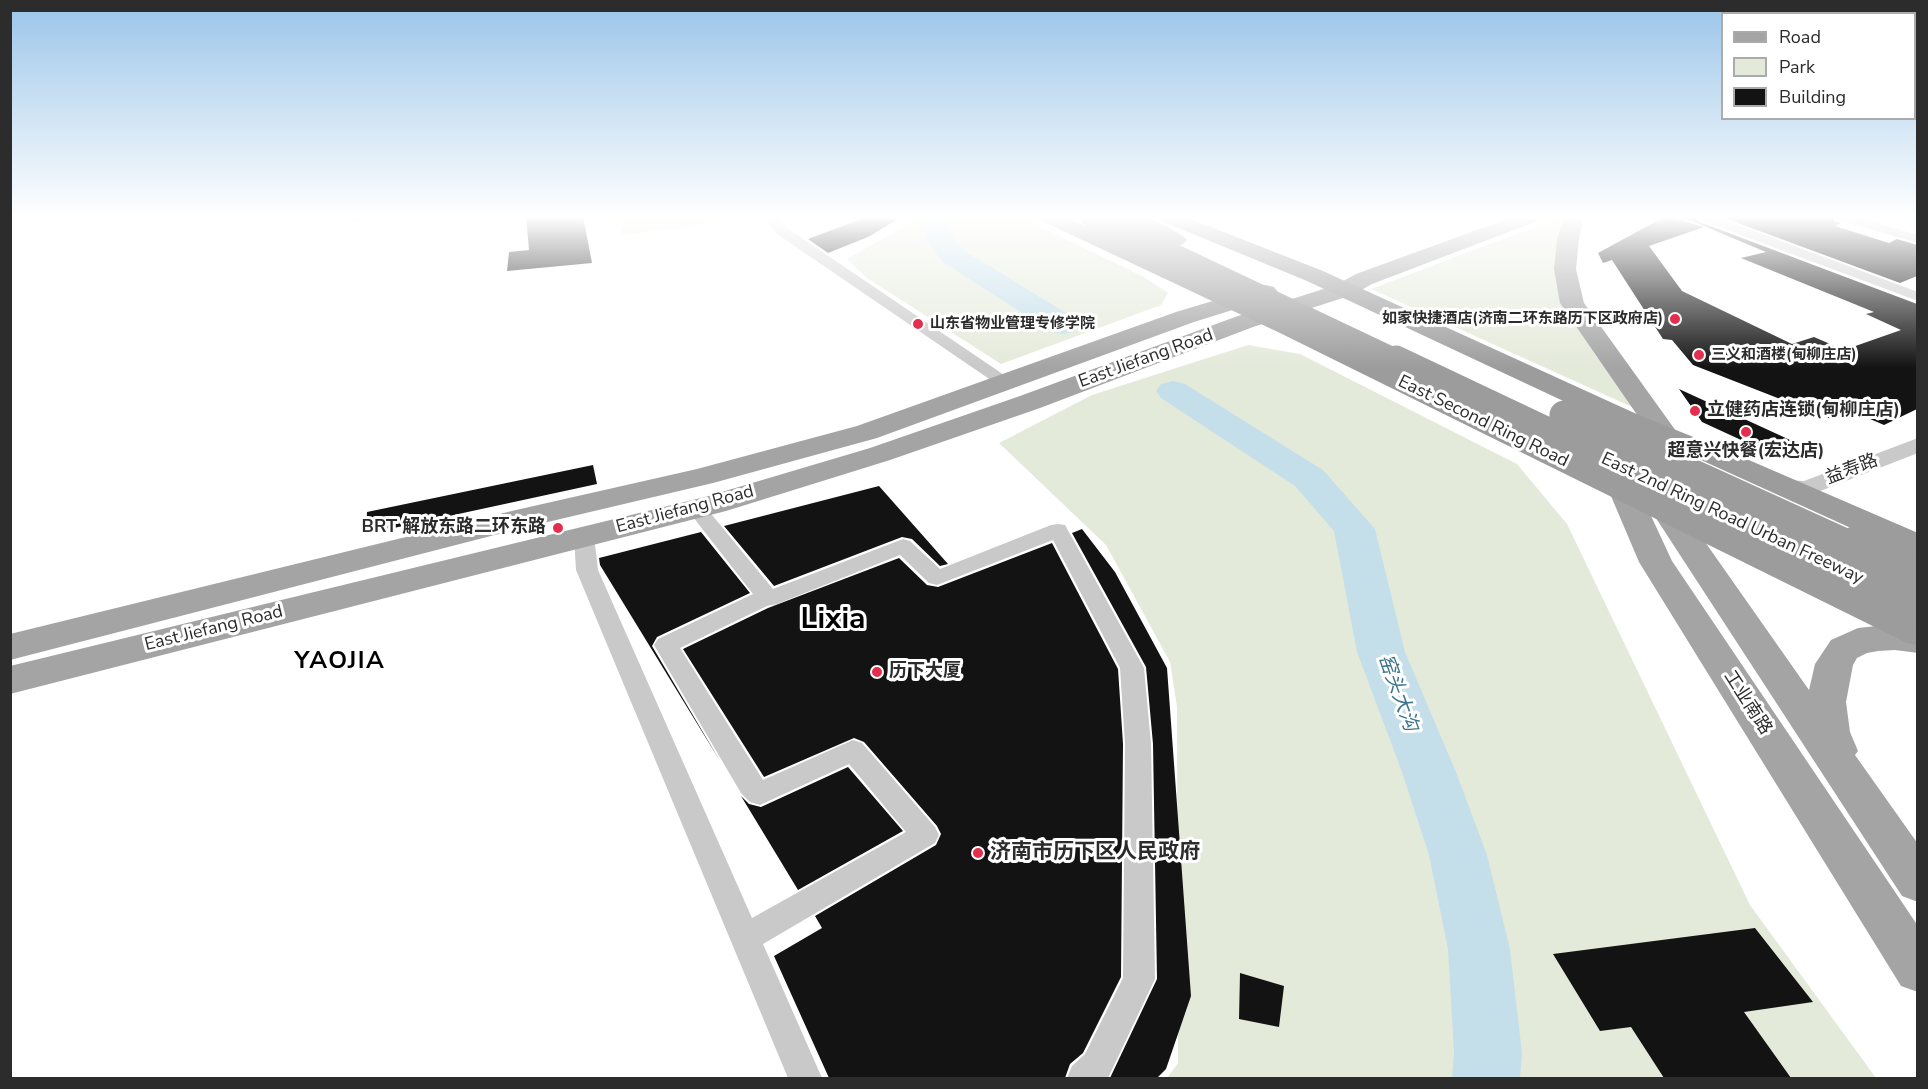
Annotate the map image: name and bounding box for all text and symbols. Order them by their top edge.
legend [1721,12,1916,120]
text: Road [1779,25,1821,49]
text: Park [1779,55,1815,79]
text: Building [1779,85,1846,109]
place label: 如家快捷酒店(济南二环东路历下区政府店) [1382,310,1663,328]
marker: 如家快捷酒店(济南二环东路历下区政府店) [1668,312,1682,326]
place label: 山东省物业管理专修学院 [930,315,1095,333]
marker: 山东省物业管理专修学院 [911,317,925,331]
street label: East Jiefang Road [1076,325,1216,393]
place label: 三义和酒楼(甸柳庄店) [1711,346,1857,364]
marker: 三义和酒楼(甸柳庄店) [1692,348,1706,362]
street label: East Second Ring Road [1394,371,1572,473]
place label: 立健药店连锁(甸柳庄店) [1707,400,1900,422]
marker: 立健药店连锁(甸柳庄店) [1688,404,1702,418]
marker: 超意兴快餐(宏达店) [1739,425,1753,439]
place label: 超意兴快餐(宏达店) [1668,441,1824,463]
street label: East 2nd Ring Road Urban Freeway [1597,449,1867,589]
street label: 益寿路 [1823,450,1881,490]
street label: East Jiefang Road [614,481,756,539]
place label: BRT 解放东路二环东路 [362,517,546,539]
marker: BRT 解放东路二环东路 [551,521,565,535]
street label: East Jiefang Road [143,601,285,657]
district label: Lixia [801,603,865,639]
district label: YAOJIA [295,648,385,676]
water label: 窑头大沟 [1372,651,1422,735]
place label: 历下大厦 [889,661,961,683]
marker: 历下大厦 [870,665,884,679]
street label: 工业南路 [1718,667,1776,739]
place label: 济南市历下区人民政府 [990,840,1200,866]
marker: 济南市历下区人民政府 [971,846,985,860]

